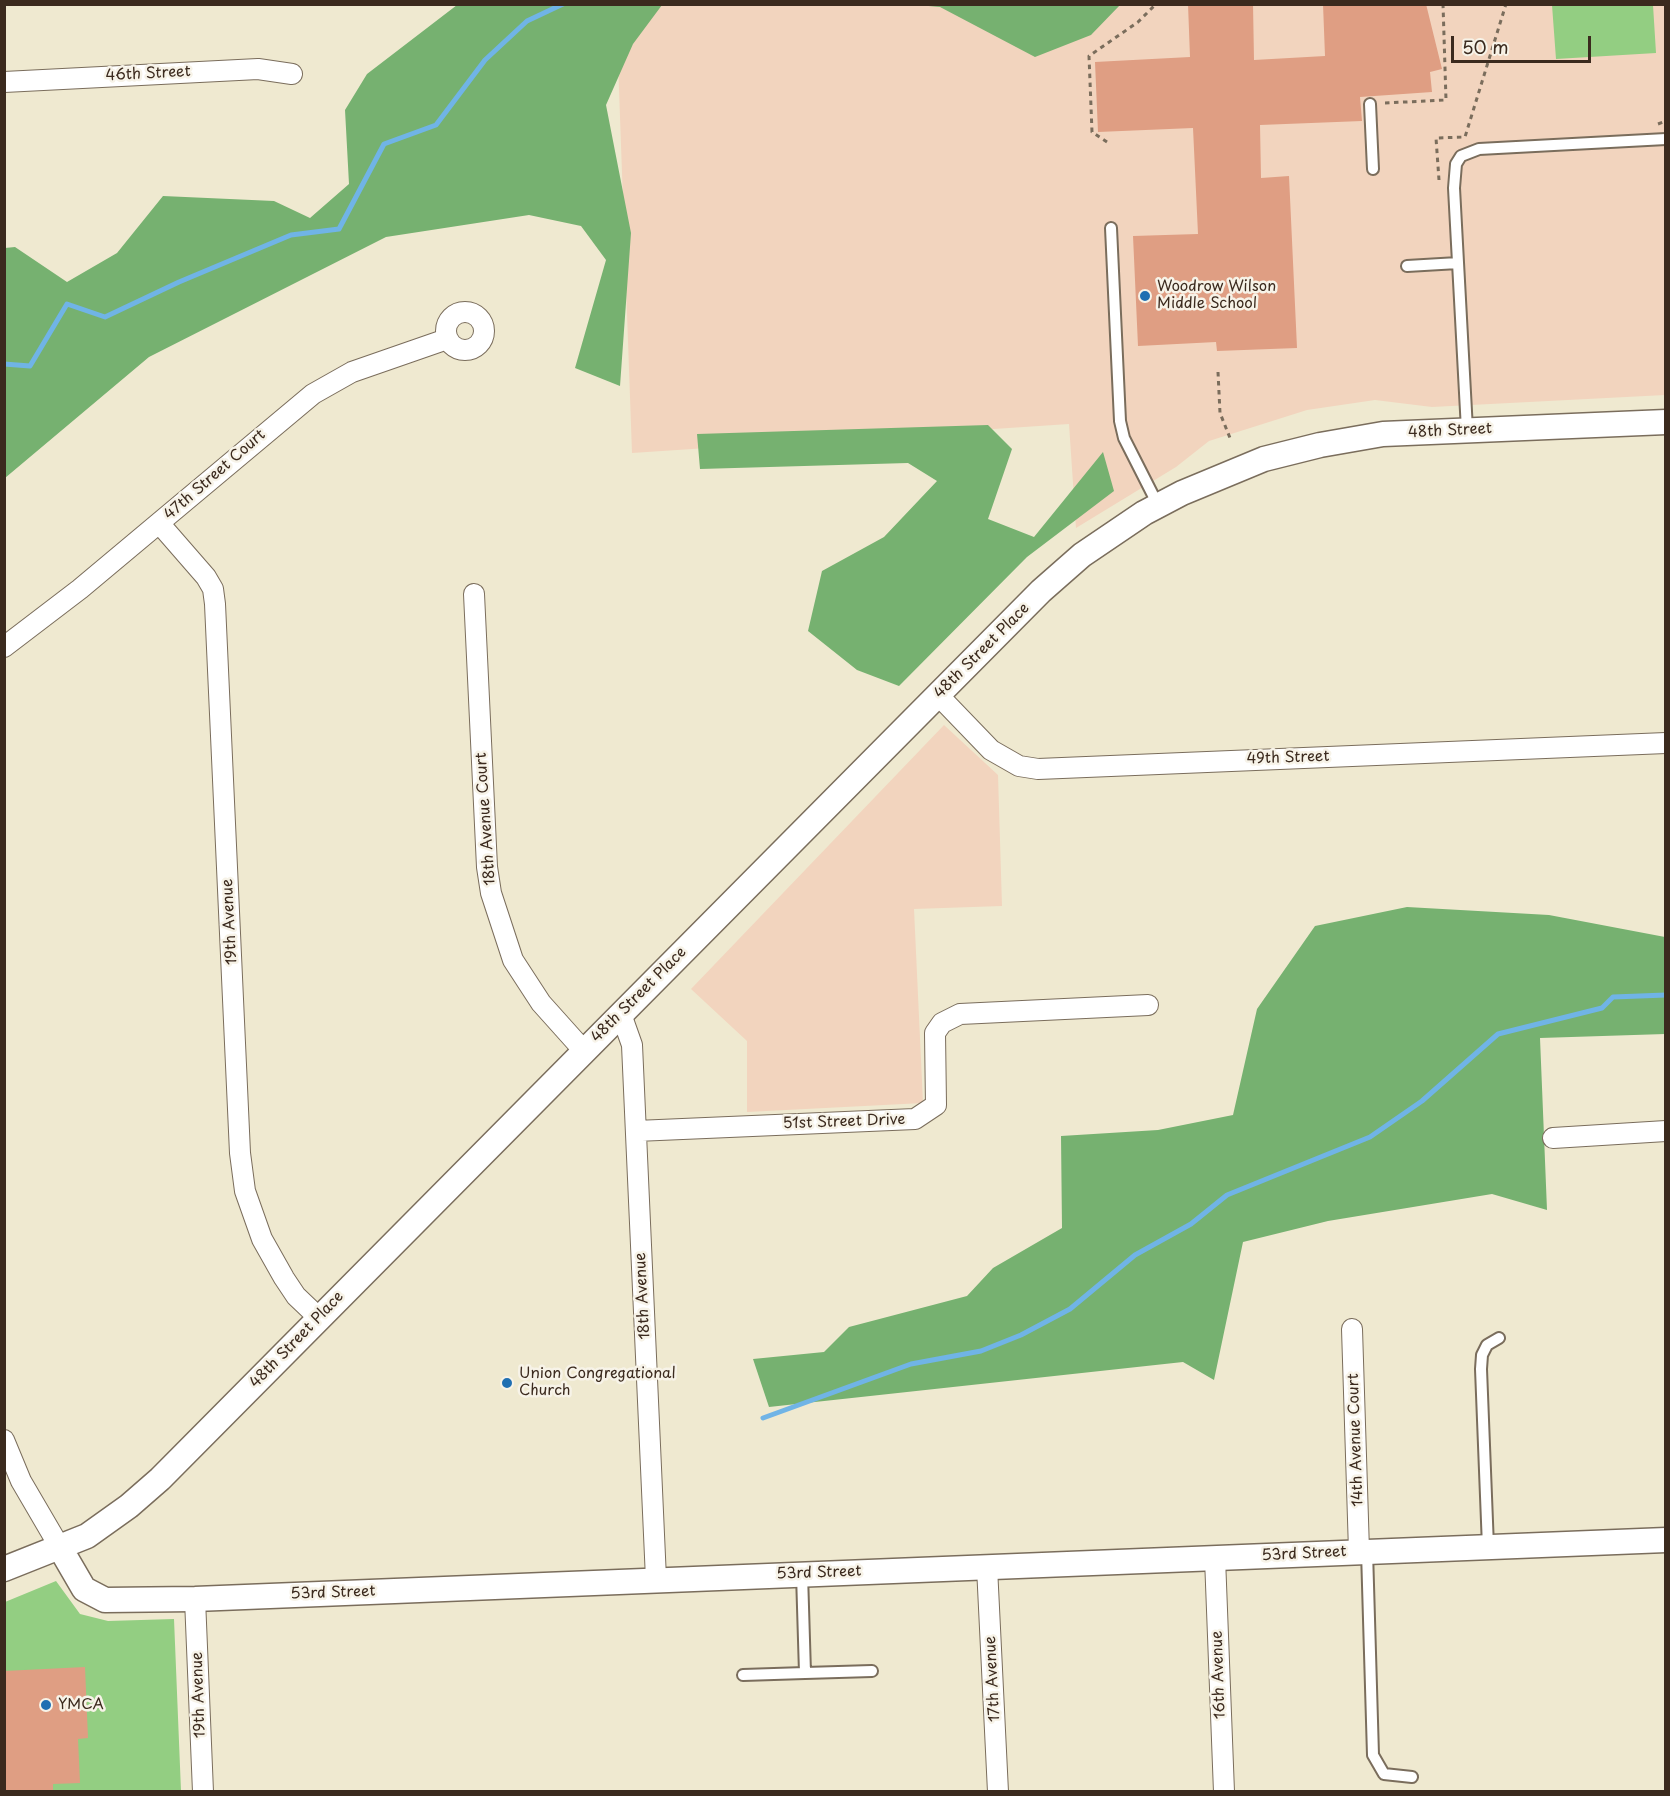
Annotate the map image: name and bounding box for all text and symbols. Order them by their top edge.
scale bar [1454,24,1594,62]
text: 50 m [1462,33,1509,60]
street label: 46th Street [105,63,191,85]
place label: Woodrow Wilson Middle School [1157,278,1276,313]
marker: Woodrow Wilson Middle School [1138,289,1152,303]
street label: 48th Street [1408,420,1492,442]
street label: 47th Street Court [161,426,269,524]
street label: 48th Street Place [931,600,1033,702]
street label: 49th Street [1246,748,1330,768]
street label: 18th Avenue Court [472,752,500,886]
street label: 19th Avenue [219,878,241,966]
street label: 48th Street Place [588,944,690,1046]
street label: 51st Street Drive [782,1111,906,1133]
street label: 18th Avenue [632,1252,654,1340]
street label: 48th Street Place [246,1288,348,1392]
place label: Union Congregational Church [519,1365,676,1400]
street label: 14th Avenue Court [1345,1373,1367,1507]
marker: Union Congregational Church [500,1376,514,1390]
street label: 53rd Street [1261,1543,1347,1565]
street label: 53rd Street [776,1563,862,1583]
street label: 53rd Street [290,1583,376,1603]
street label: 16th Avenue [1208,1631,1230,1719]
street label: 17th Avenue [982,1636,1004,1722]
street label: 19th Avenue [188,1652,210,1738]
place label: YMCA [58,1696,104,1714]
marker: YMCA [39,1698,53,1712]

